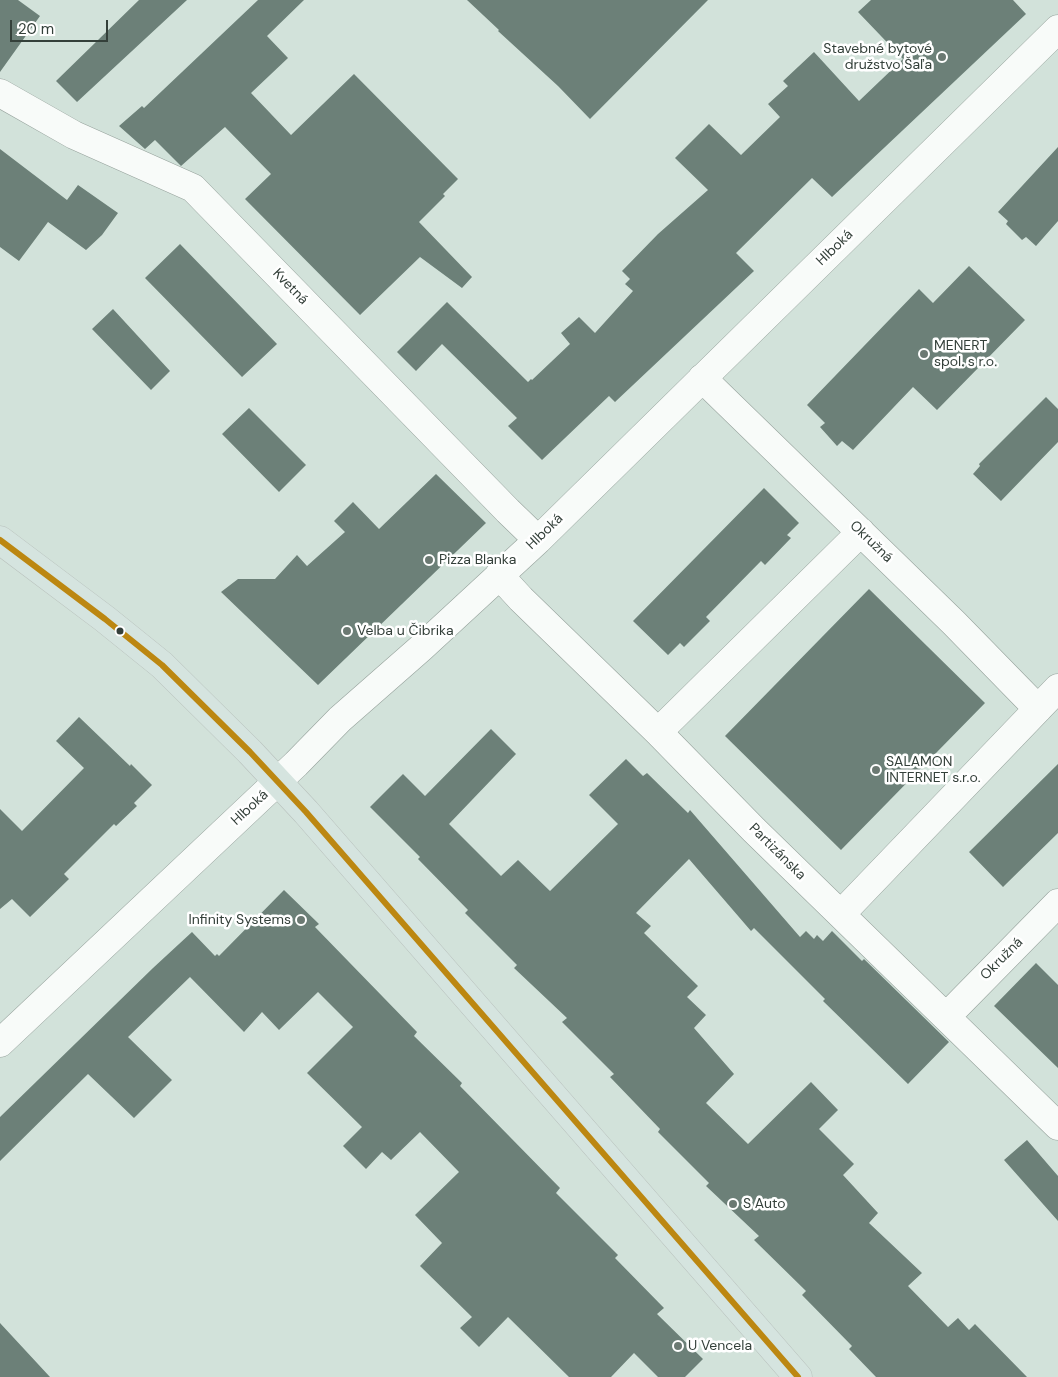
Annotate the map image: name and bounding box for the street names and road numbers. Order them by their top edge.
street label: Hlboká [813,227,857,269]
street label: Kvetná [269,265,311,309]
street label: Hlboká [523,511,567,553]
street label: Okružná [846,517,896,567]
street label: Hlboká [228,787,272,829]
street label: Partizánska [745,820,809,884]
street label: Okružná [977,934,1027,984]

